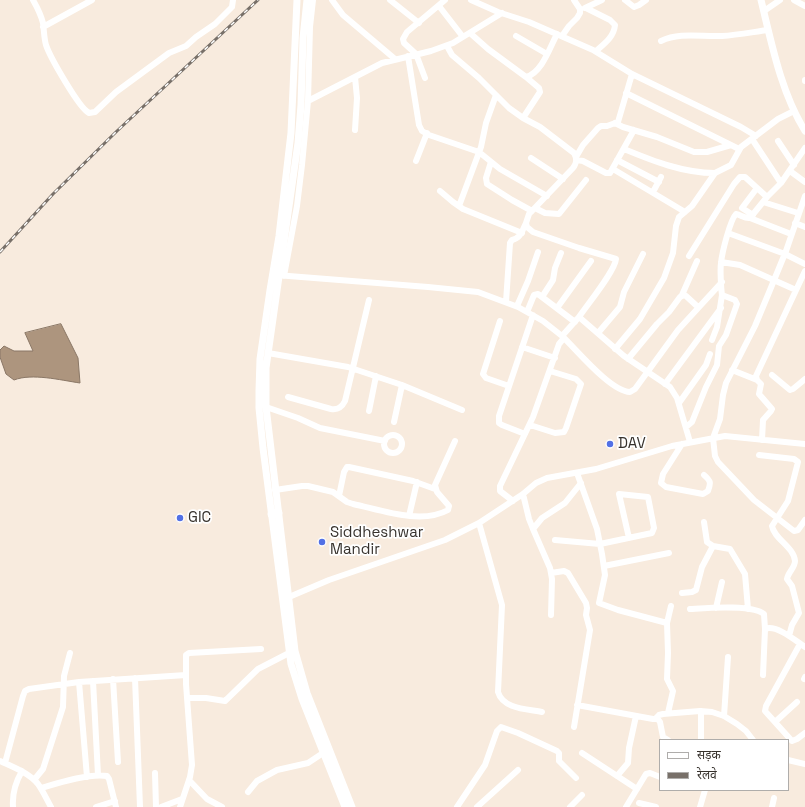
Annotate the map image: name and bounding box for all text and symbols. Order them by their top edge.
place label: DAV [618,435,646,453]
marker: DAV [605,439,615,449]
place label: GIC [188,509,211,527]
marker: GIC [175,513,185,523]
place label: Siddheshwar Mandir [330,524,423,559]
marker: Siddheshwar Mandir [317,537,327,547]
legend [659,739,789,791]
text: सड़क [697,747,721,763]
text: रेलवे [697,767,717,783]

